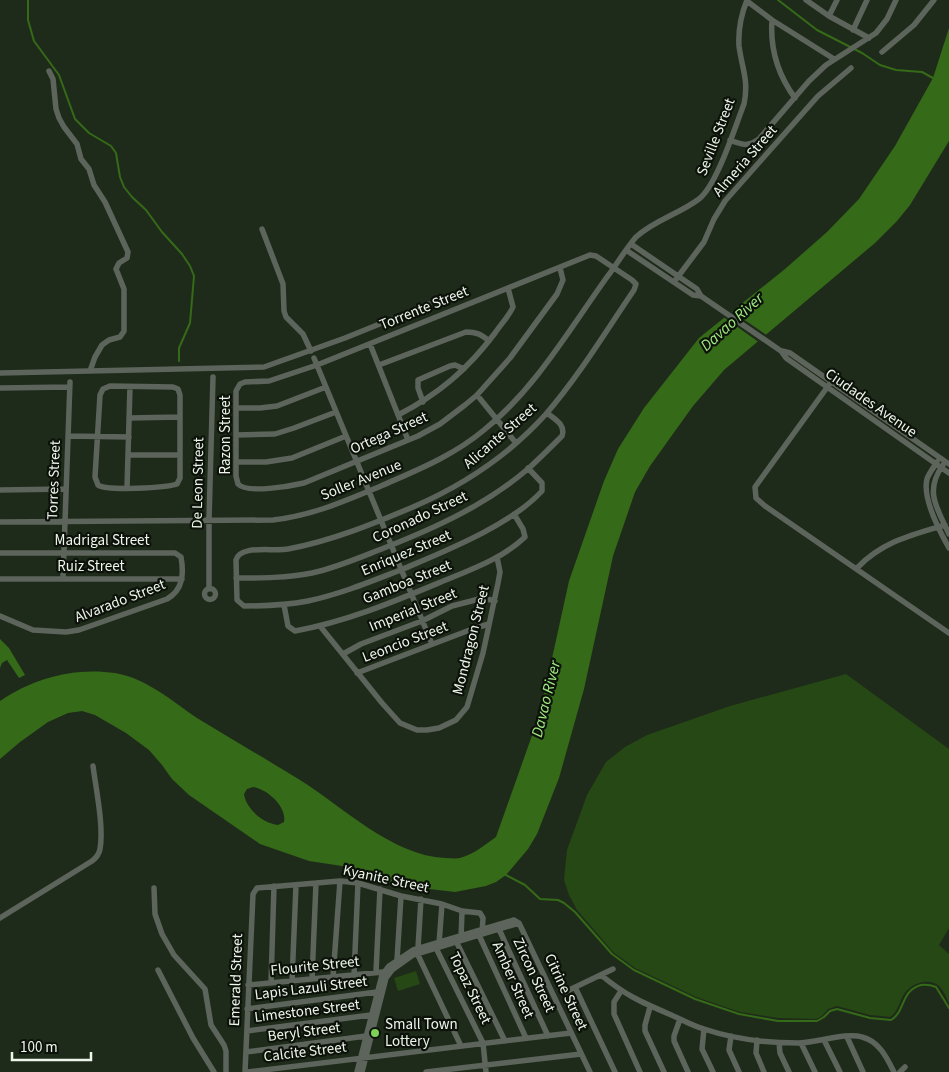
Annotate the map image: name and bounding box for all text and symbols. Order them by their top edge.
street label: Seville Street [692,95,740,179]
street label: Almeria Street [708,121,782,201]
street label: Torrente Street [376,281,472,335]
water label: Davao River [696,287,770,356]
street label: Ciudades Avenue [821,364,921,442]
street label: Razon Street [215,395,236,475]
street label: Alicante Street [459,398,541,474]
street label: Ortega Street [347,407,431,459]
street label: De Leon Street [187,437,209,529]
street label: Torres Street [42,440,66,520]
street label: Soller Avenue [317,454,405,506]
street label: Coronado Street [369,486,471,548]
street label: Enriquez Street [358,525,454,581]
street label: Madrigal Street [55,530,149,551]
street label: Gamboa Street [360,555,454,609]
street label: Ruiz Street [57,556,125,577]
street label: Alvarado Street [72,574,168,628]
street label: Imperial Street [366,583,460,637]
street label: Mondragon Street [447,583,495,697]
street label: Leoncio Street [359,616,451,668]
water label: Davao River [526,657,566,740]
street label: Kyanite Street [341,860,431,898]
street label: Emerald Street [224,933,248,1027]
street label: Zircon Street [508,934,560,1016]
street label: Amber Street [487,938,539,1022]
street label: Topaz Street [444,948,496,1028]
street label: Citrine Street [539,950,593,1034]
street label: Flourite Street [269,951,361,981]
street label: Lapis Lazuli Street [253,971,369,1005]
street label: Limestone Street [253,994,361,1028]
place label: Small Town Lottery [385,1014,458,1052]
street label: Beryl Street [266,1017,342,1047]
marker: Small Town Lottery [369,1027,381,1039]
scale bar [12,1030,91,1062]
street label: Calcite Street [262,1036,348,1068]
text: 100 m [20,1037,58,1058]

